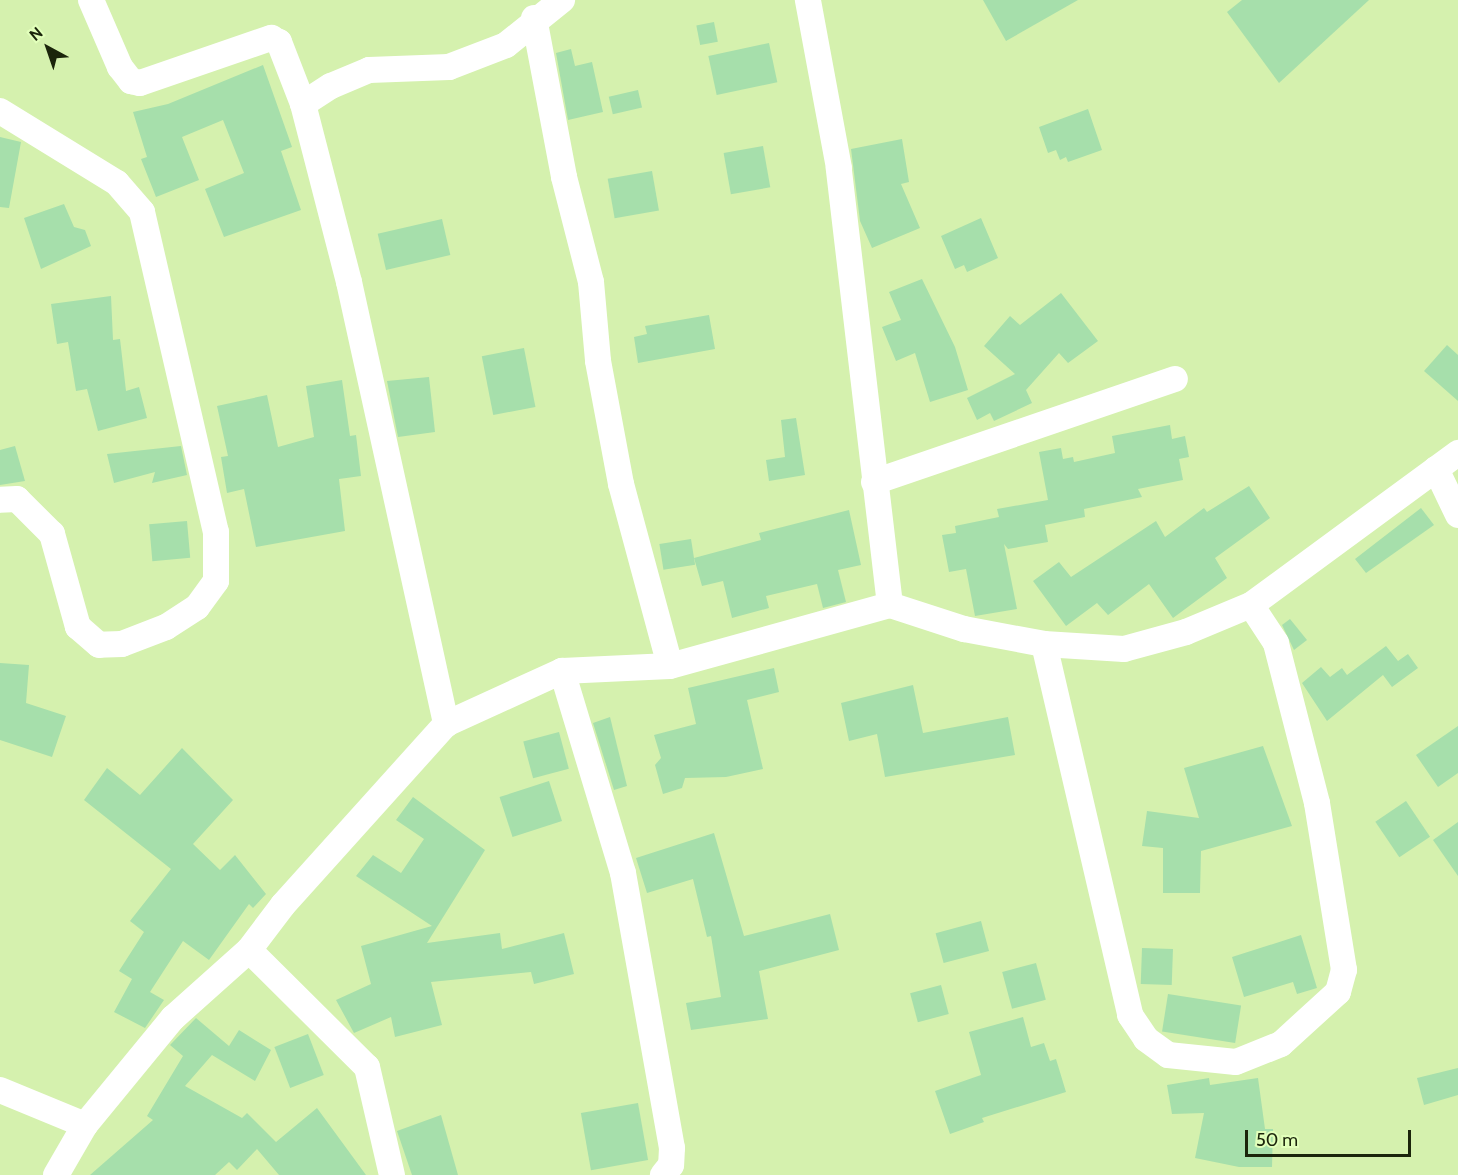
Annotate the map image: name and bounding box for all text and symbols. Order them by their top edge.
north arrow [18,18,78,78]
text: N [26,23,47,45]
scale bar [1248,1118,1414,1156]
text: 50 m [1256,1129,1298,1151]

